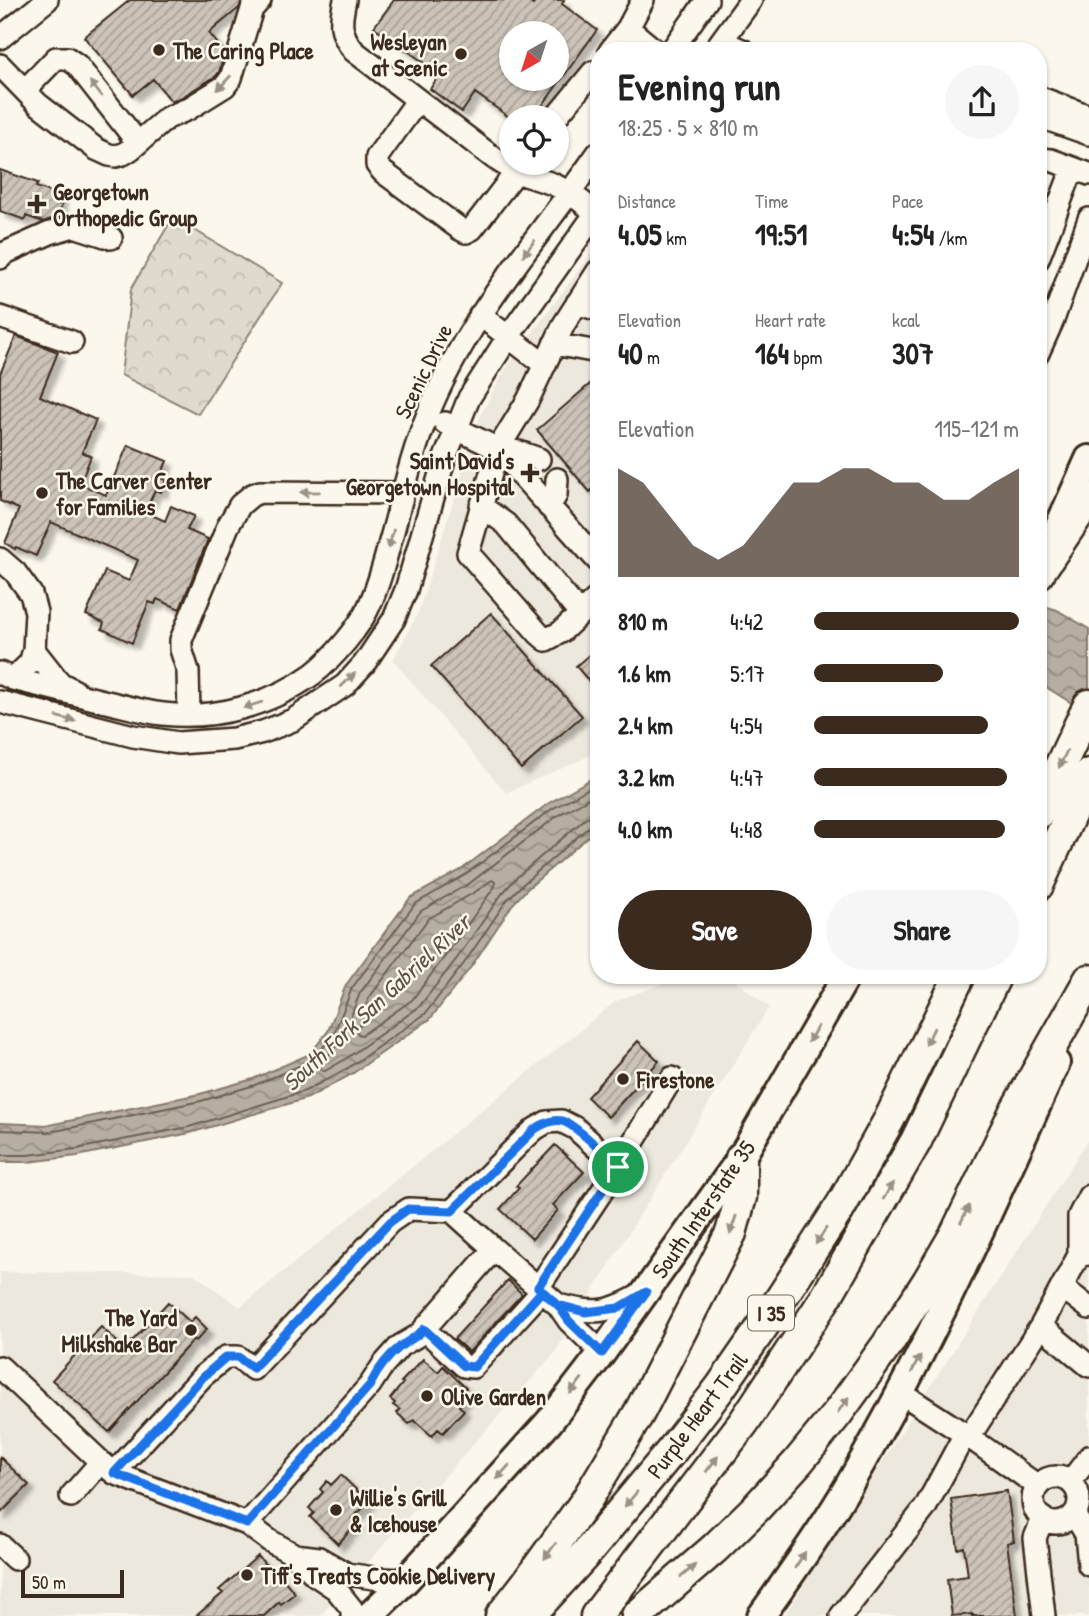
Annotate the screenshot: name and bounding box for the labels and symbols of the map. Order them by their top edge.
north arrow [499,21,569,91]
place label: Wesleyan at Scenic [370,26,448,83]
place label: The Caring Place [172,35,315,67]
marker: The Caring Place [151,42,167,58]
marker: Wesleyan at Scenic [453,46,469,62]
one-way arrow [216,74,232,92]
one-way arrow [90,80,104,98]
place label: Georgetown Orthopedic Group [53,176,197,234]
marker: Georgetown Orthopedic Group [27,194,47,214]
one-way arrow [523,239,537,257]
street label: Scenic Drive [387,319,459,423]
place label: Saint David's Georgetown Hospital [346,445,515,503]
marker: Saint David's Georgetown Hospital [520,463,540,483]
place label: The Carver Center for Families [55,465,212,522]
marker: The Carver Center for Families [34,485,50,501]
one-way arrow [299,486,321,497]
one-way arrow [385,528,396,550]
one-way arrow [339,673,356,689]
one-way arrow [242,700,263,710]
one-way arrow [55,714,77,725]
one-way arrow [1058,749,1069,769]
water label: South Fork San Gabriel River [275,905,479,1098]
one-way arrow [807,1024,819,1044]
one-way arrow [924,1026,936,1046]
place label: Firestone [636,1064,715,1095]
marker: Firestone [615,1071,631,1087]
street label: South Interstate 35 [644,1134,762,1284]
pin [588,1137,648,1197]
one-way arrow [882,1181,894,1200]
one-way arrow [960,1204,971,1224]
one-way arrow [727,1215,737,1236]
one-way arrow [815,1226,828,1245]
road number: I 35 [748,1296,794,1330]
place label: The Yard Milkshake Bar [61,1302,177,1359]
marker: The Yard Milkshake Bar [183,1322,199,1338]
street label: Purple Heart Trail [639,1345,755,1484]
one-way arrow [910,1354,921,1374]
one-way arrow [569,1377,584,1395]
place label: Olive Garden [441,1381,546,1412]
marker: Olive Garden [419,1388,435,1404]
one-way arrow [836,1396,850,1415]
one-way arrow [704,1455,718,1473]
one-way arrow [495,1463,511,1481]
place label: Willie's Grill & Icehouse [350,1482,448,1539]
one-way arrow [624,1491,639,1508]
marker: Willie's Grill & Icehouse [328,1502,344,1518]
one-way arrow [543,1542,557,1560]
one-way arrow [793,1551,807,1569]
place label: Tiff's Treats Cookie Delivery [260,1560,496,1592]
one-way arrow [679,1564,697,1579]
scale bar [21,1567,124,1599]
marker: Tiff's Treats Cookie Delivery [239,1567,255,1583]

